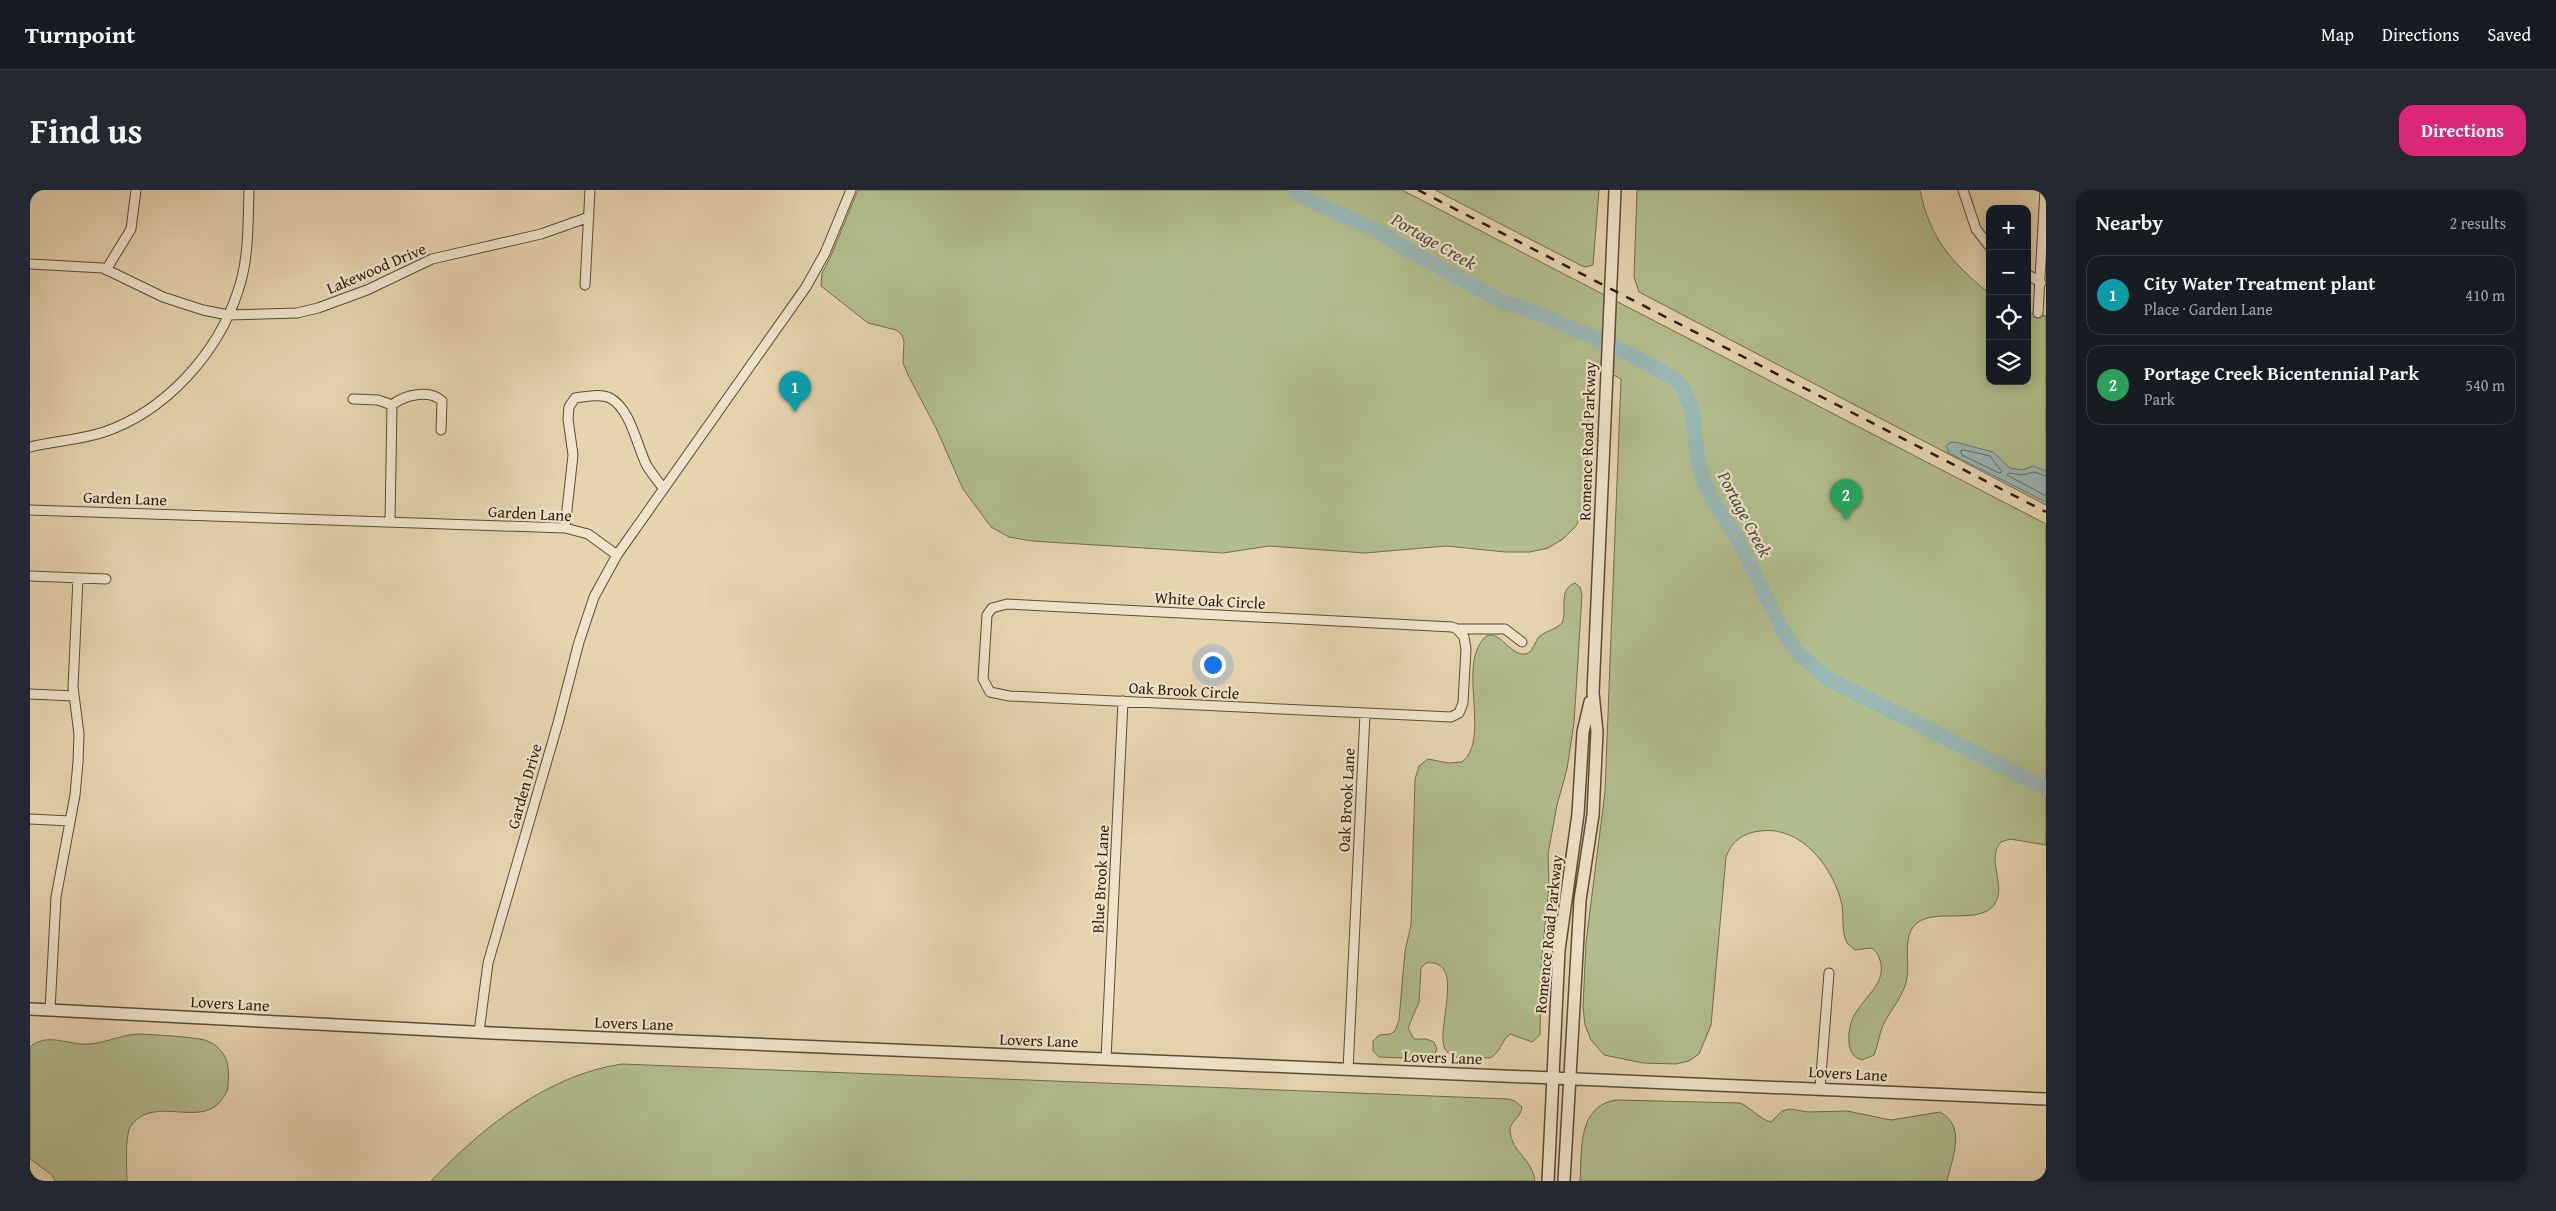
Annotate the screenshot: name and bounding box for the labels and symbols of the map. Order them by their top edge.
water label: Portage Creek [1386,205,1482,277]
street label: Lakewood Drive [322,236,430,300]
street label: Romence Road Parkway [1572,361,1602,521]
pin: 1 [779,371,811,412]
water label: Portage Creek [1711,465,1779,563]
pin: 2 [1830,479,1862,520]
street label: Garden Lane [83,485,167,511]
street label: Garden Lane [488,499,572,527]
street label: White Oak Circle [1154,585,1266,615]
your location [1200,652,1226,678]
street label: Oak Brook Circle [1128,675,1240,705]
street label: Garden Drive [500,740,548,832]
street label: Oak Brook Lane [1331,747,1361,853]
street label: Blue Brook Lane [1085,824,1115,934]
street label: Romence Road Parkway [1528,853,1568,1015]
street label: Lovers Lane [190,989,270,1017]
street label: Lovers Lane [594,1010,674,1036]
street label: Lovers Lane [999,1027,1079,1053]
street label: Lovers Lane [1403,1044,1483,1070]
street label: Lovers Lane [1808,1059,1888,1087]

